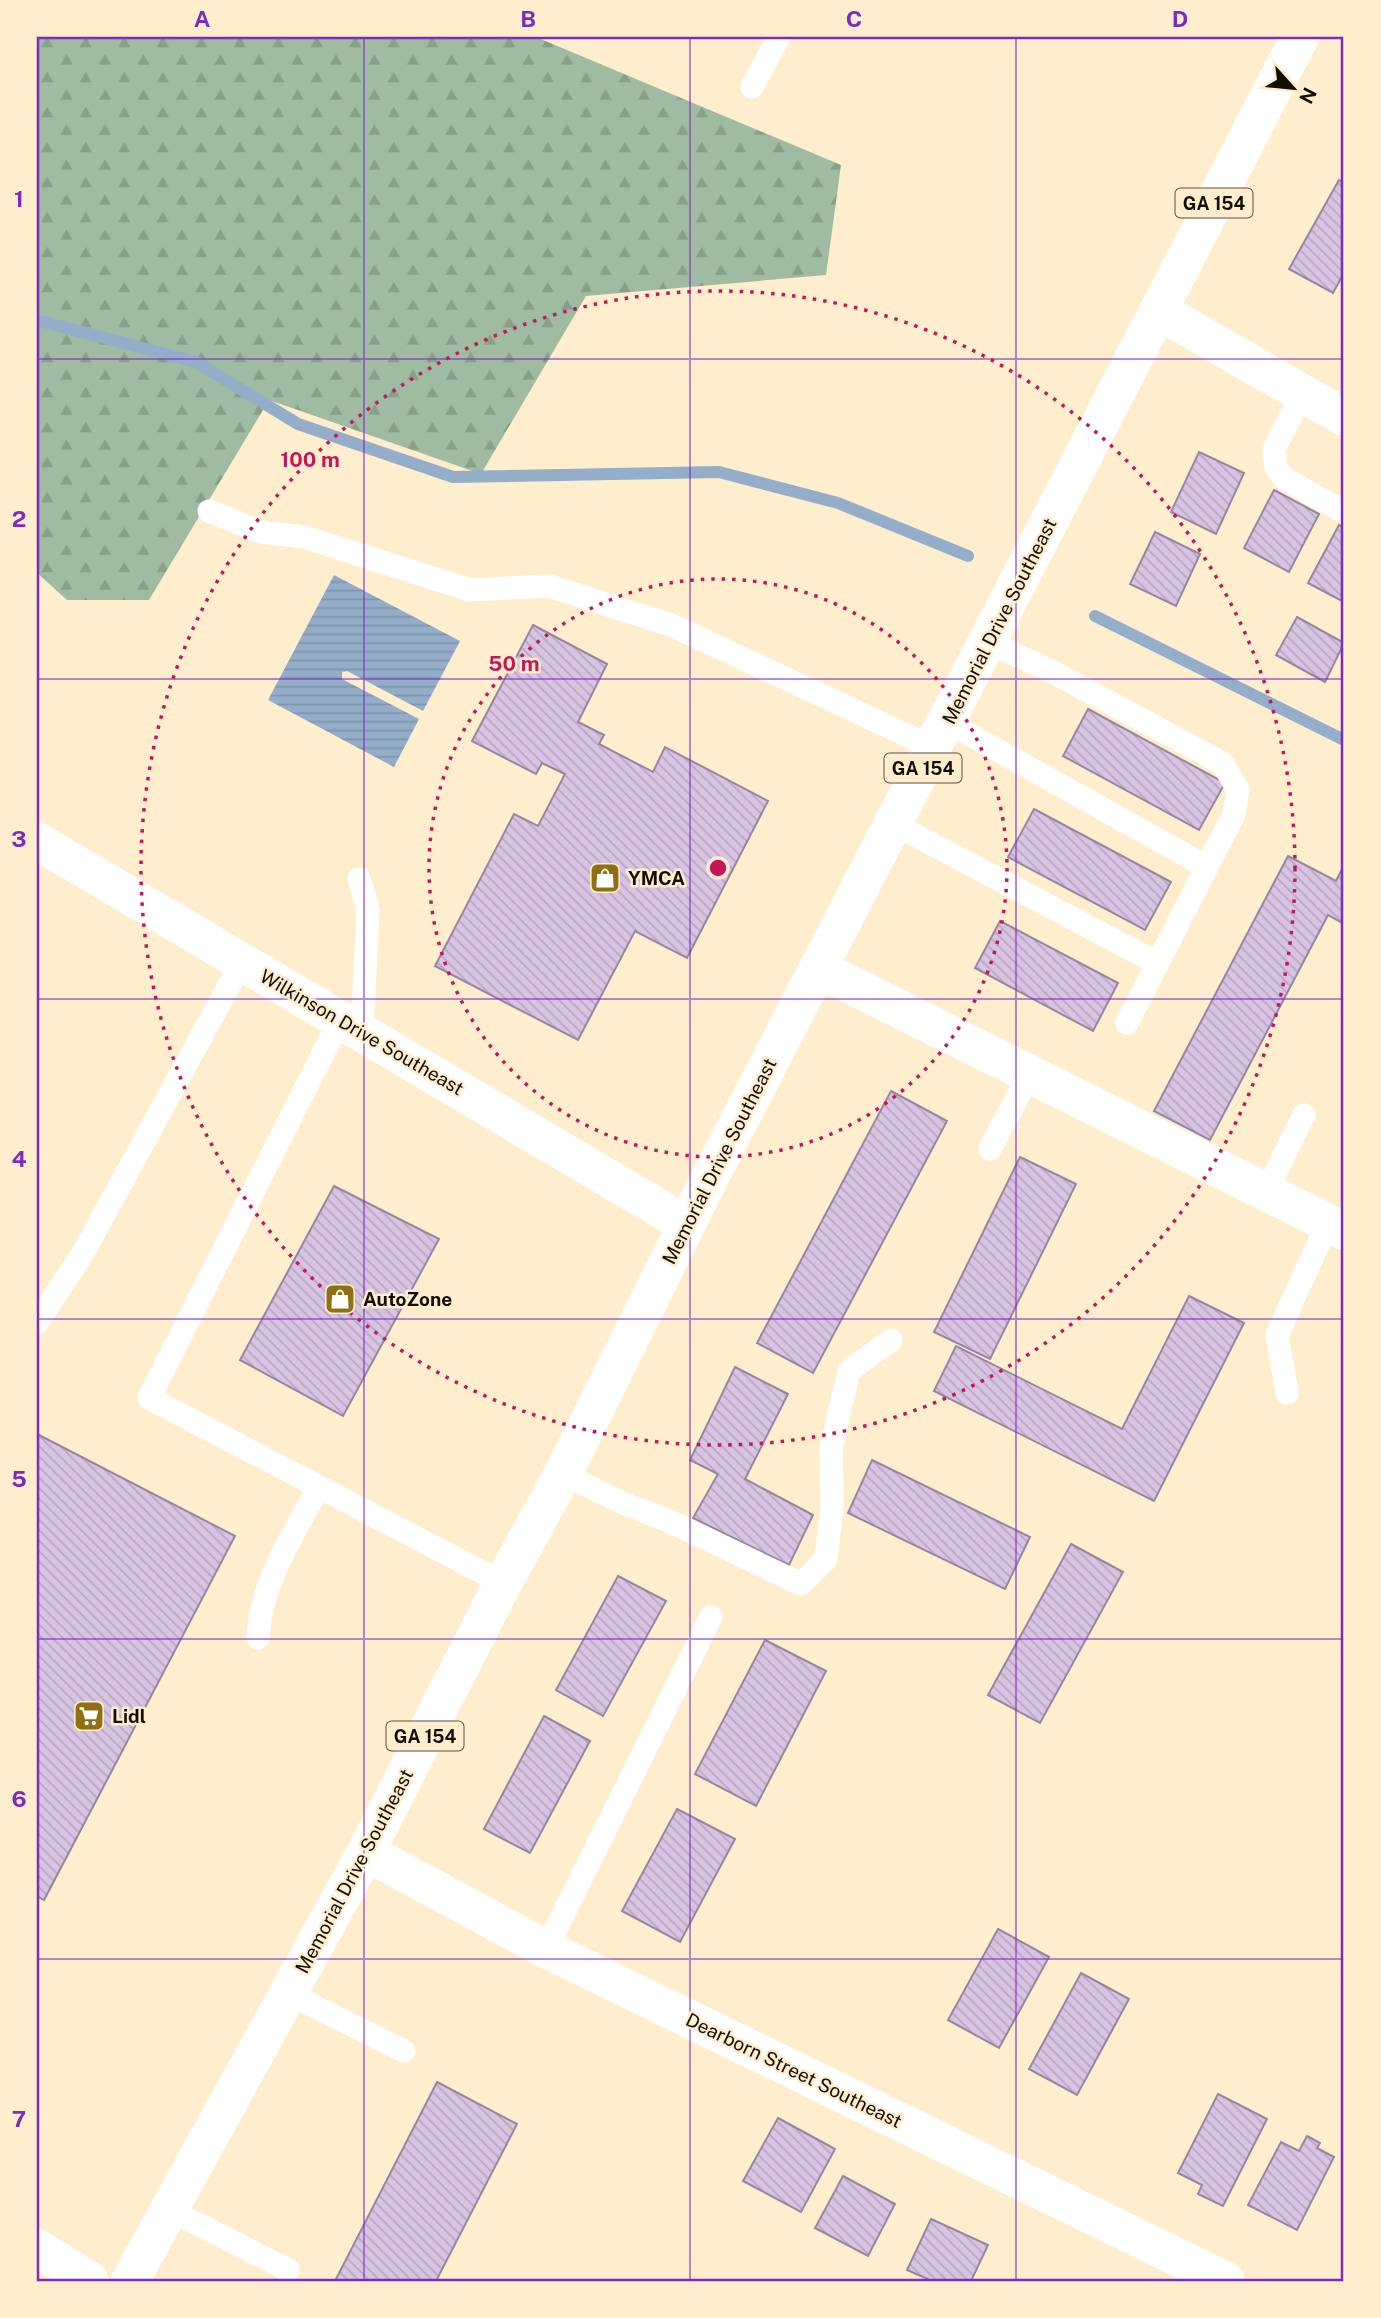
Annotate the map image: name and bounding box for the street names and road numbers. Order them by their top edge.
road number: GA 154 [1176,188,1252,218]
street label: Memorial Drive Southeast [937,514,1061,728]
road number: GA 154 [884,754,962,782]
street label: Wilkinson Drive Southeast [256,965,468,1099]
street label: Memorial Drive Southeast [657,1054,781,1268]
road number: GA 154 [386,1722,464,1750]
street label: Memorial Drive Southeast [291,1765,417,1977]
street label: Dearborn Street Southeast [682,2008,906,2132]

